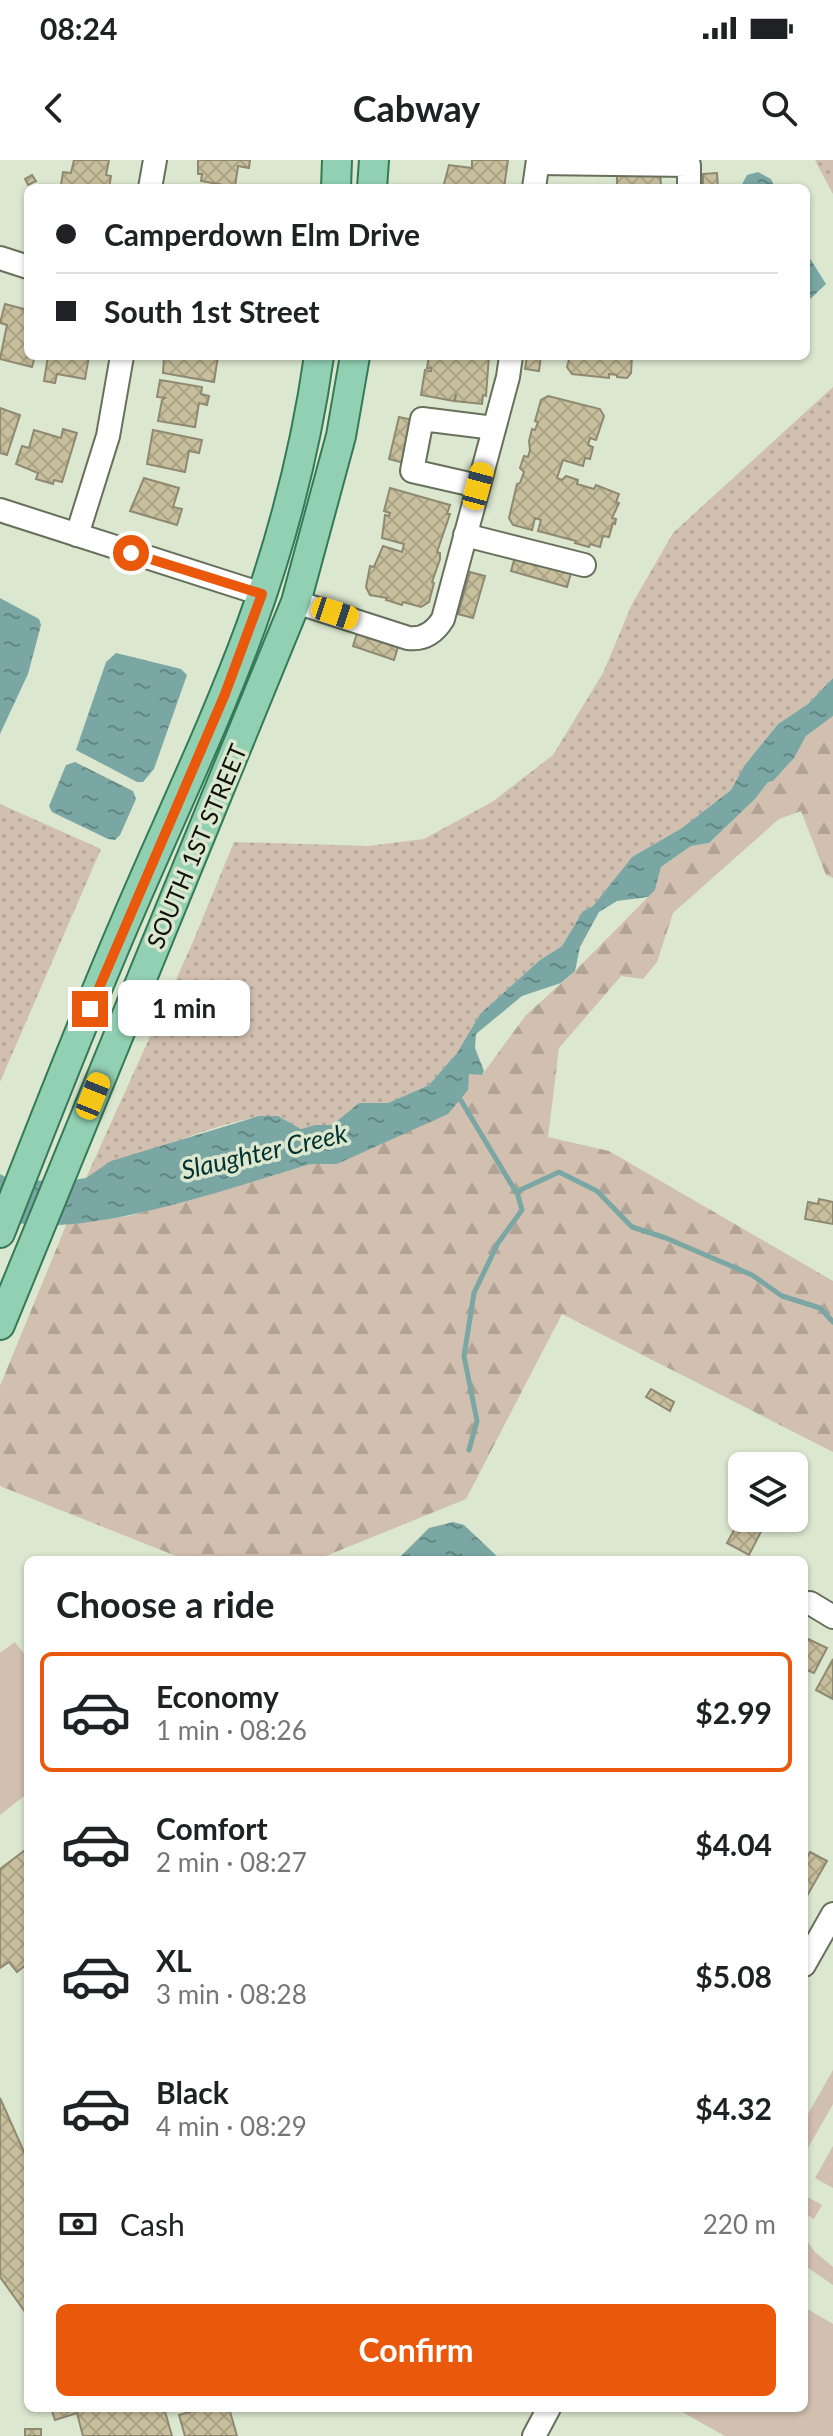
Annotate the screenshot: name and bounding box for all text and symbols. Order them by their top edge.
text: 08:24 [40,10,117,46]
icon: back [32,86,76,130]
text: Cabway [353,86,480,130]
icon: search [757,86,801,130]
text: Camperdown Elm Drive [104,216,420,252]
text: South 1st Street [104,293,320,329]
car [460,460,496,512]
route start [113,535,149,571]
car [308,594,362,632]
street label: SOUTH 1ST STREET [140,739,252,953]
callout: 1 min [118,981,250,1037]
route end [72,991,108,1027]
text: 1 min [152,992,216,1024]
car [73,1069,113,1123]
water label: Slaughter Creek [178,1116,351,1186]
map controls [728,1452,808,1532]
button: layers [728,1452,808,1532]
text: Choose a ride [56,1582,275,1626]
icon: car [60,1676,132,1748]
text: Economy [156,1678,279,1714]
text: $2.99 [695,1694,772,1730]
text: 1 min · 08:26 [156,1714,307,1746]
icon: car [60,1808,132,1880]
text: Comfort [156,1810,268,1846]
text: $4.04 [695,1826,772,1862]
text: 2 min · 08:27 [156,1846,307,1878]
icon: car [60,1940,132,2012]
text: XL [156,1942,192,1978]
text: $5.08 [695,1958,772,1994]
text: 3 min · 08:28 [156,1978,307,2010]
icon: car [60,2072,132,2144]
text: Black [156,2074,229,2110]
text: $4.32 [695,2090,772,2126]
text: 4 min · 08:29 [156,2110,307,2142]
icon: cash [56,2202,100,2246]
text: Cash [120,2206,185,2242]
text: 220 m [703,2208,776,2240]
button: Confirm [56,2304,776,2396]

